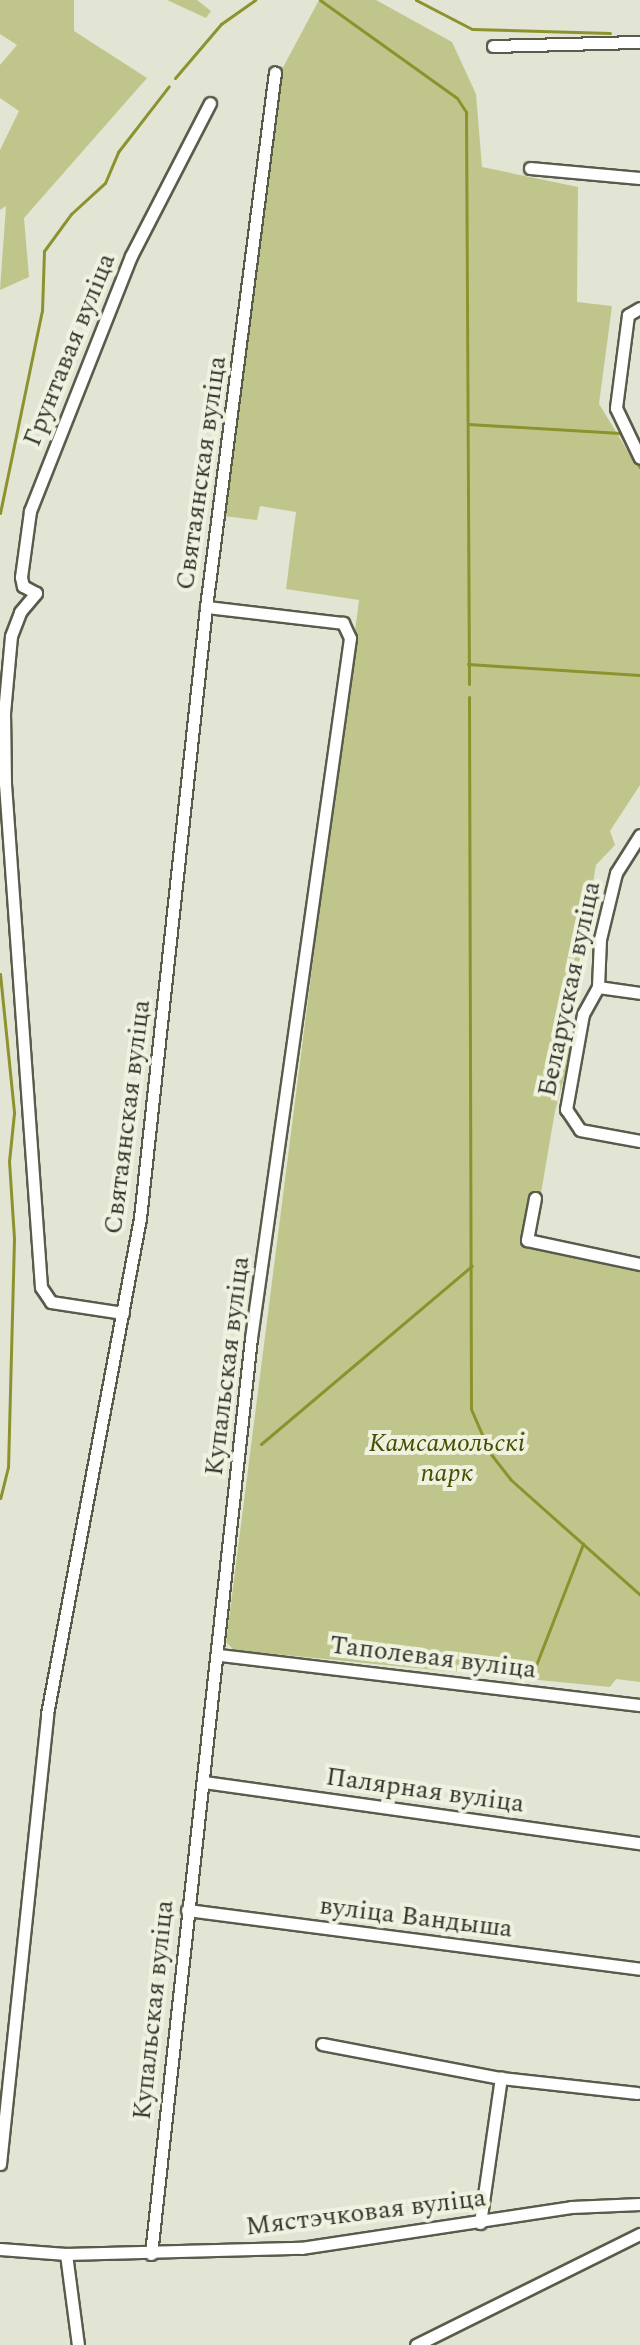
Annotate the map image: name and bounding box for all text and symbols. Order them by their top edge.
street label: Грунтавая вуліца [17,249,123,451]
street label: Святаянская вуліца [170,354,234,592]
street label: Беларуская вуліца [532,878,608,1100]
street label: Святаянская вуліца [98,998,158,1236]
street label: Купальская вуліца [199,1255,257,1477]
park label: Камсамольскі парк [369,1428,525,1490]
street label: Таполевая вуліца [328,1630,538,1686]
street label: Палярная вуліца [324,1762,526,1820]
street label: вуліца Вандыша [318,1891,514,1945]
street label: Купальская вуліца [127,1899,181,2121]
street label: Мястэчковая вуліца [244,2183,488,2243]

